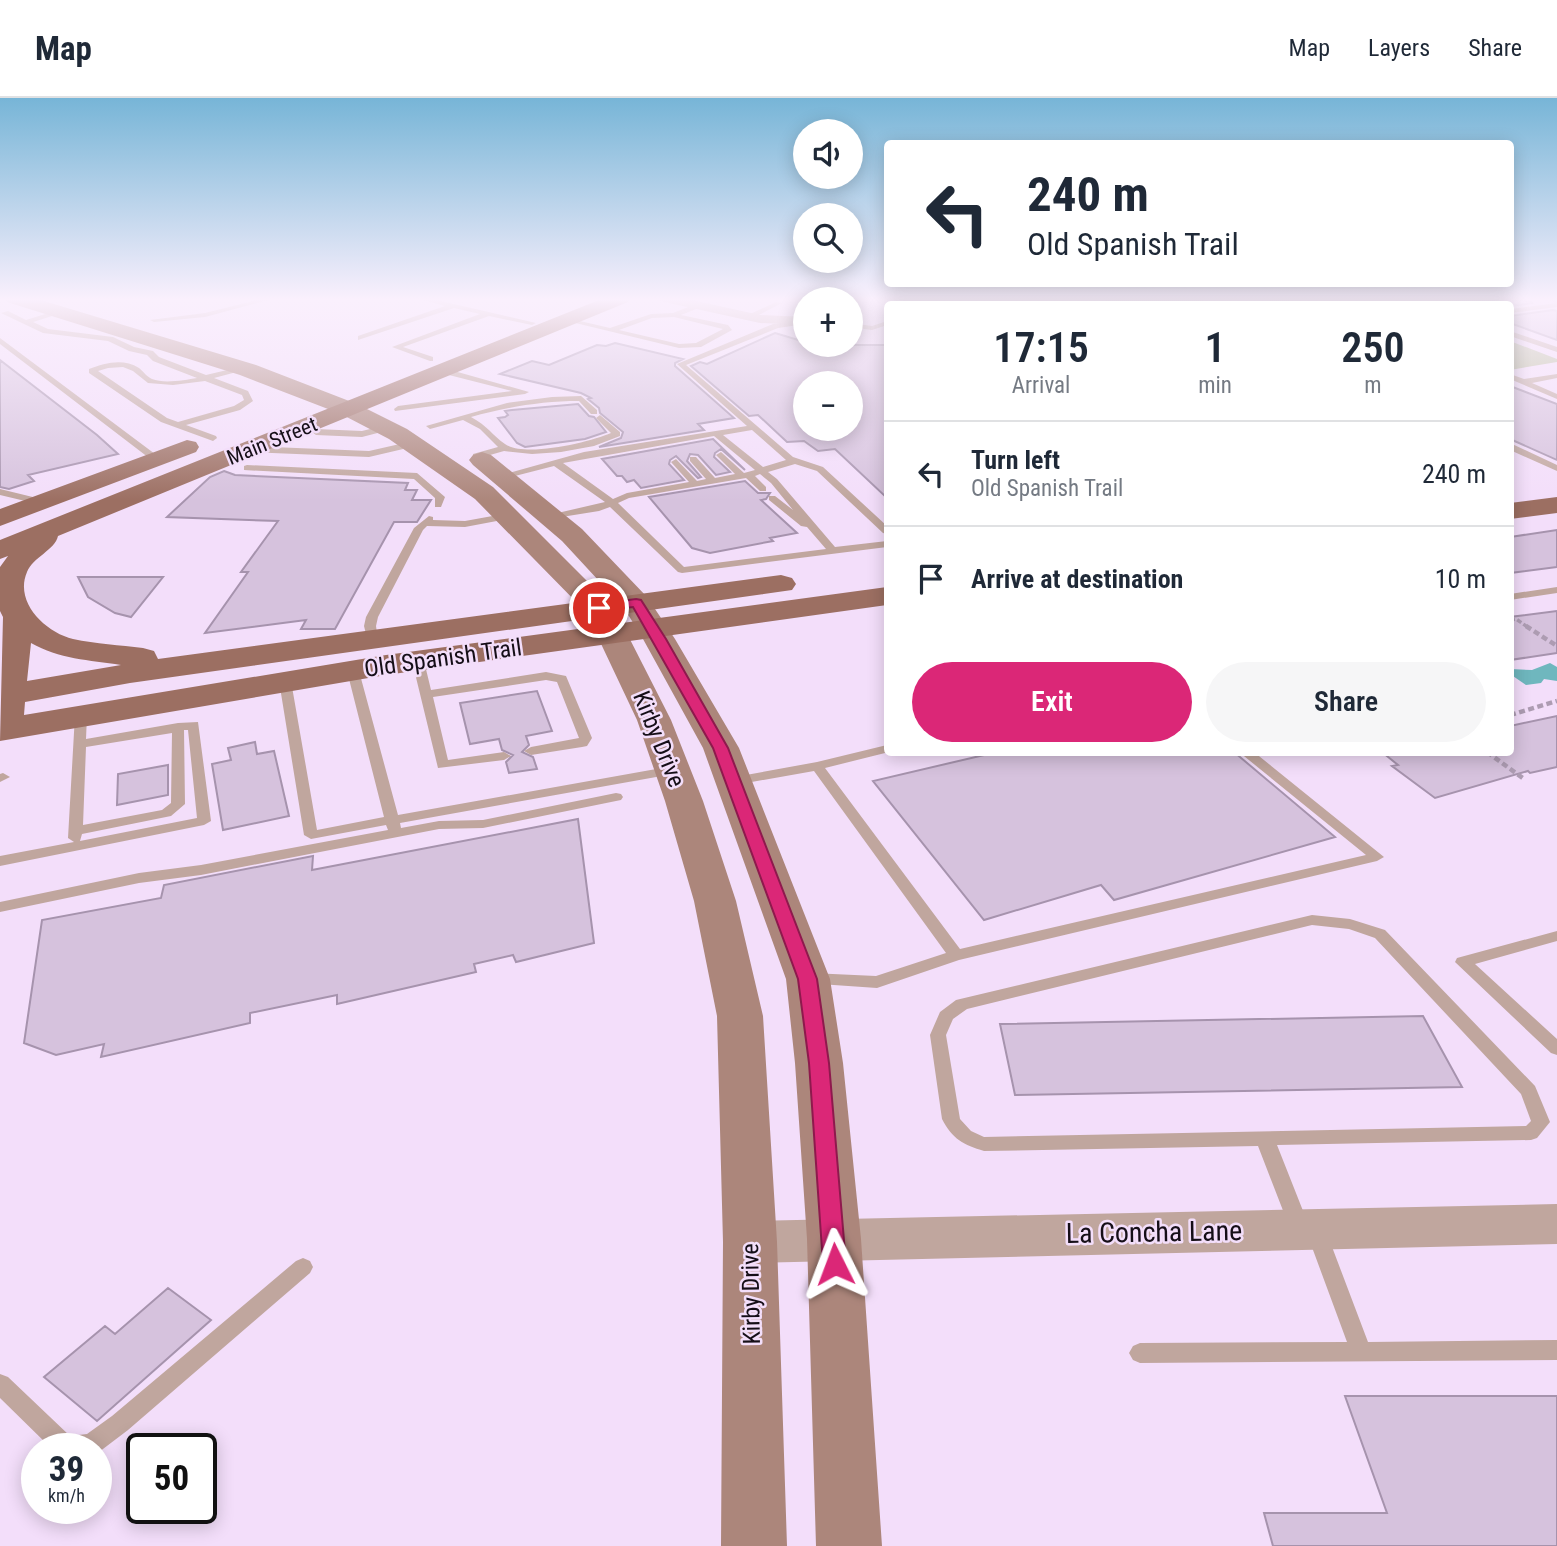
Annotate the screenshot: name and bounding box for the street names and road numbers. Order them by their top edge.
street label: Main Street [223,412,321,470]
street label: Old Spanish Trail [362,633,524,683]
street label: Kirby Drive [627,687,691,791]
street label: La Concha Lane [1066,1214,1242,1250]
street label: Kirby Drive [736,1243,766,1345]

